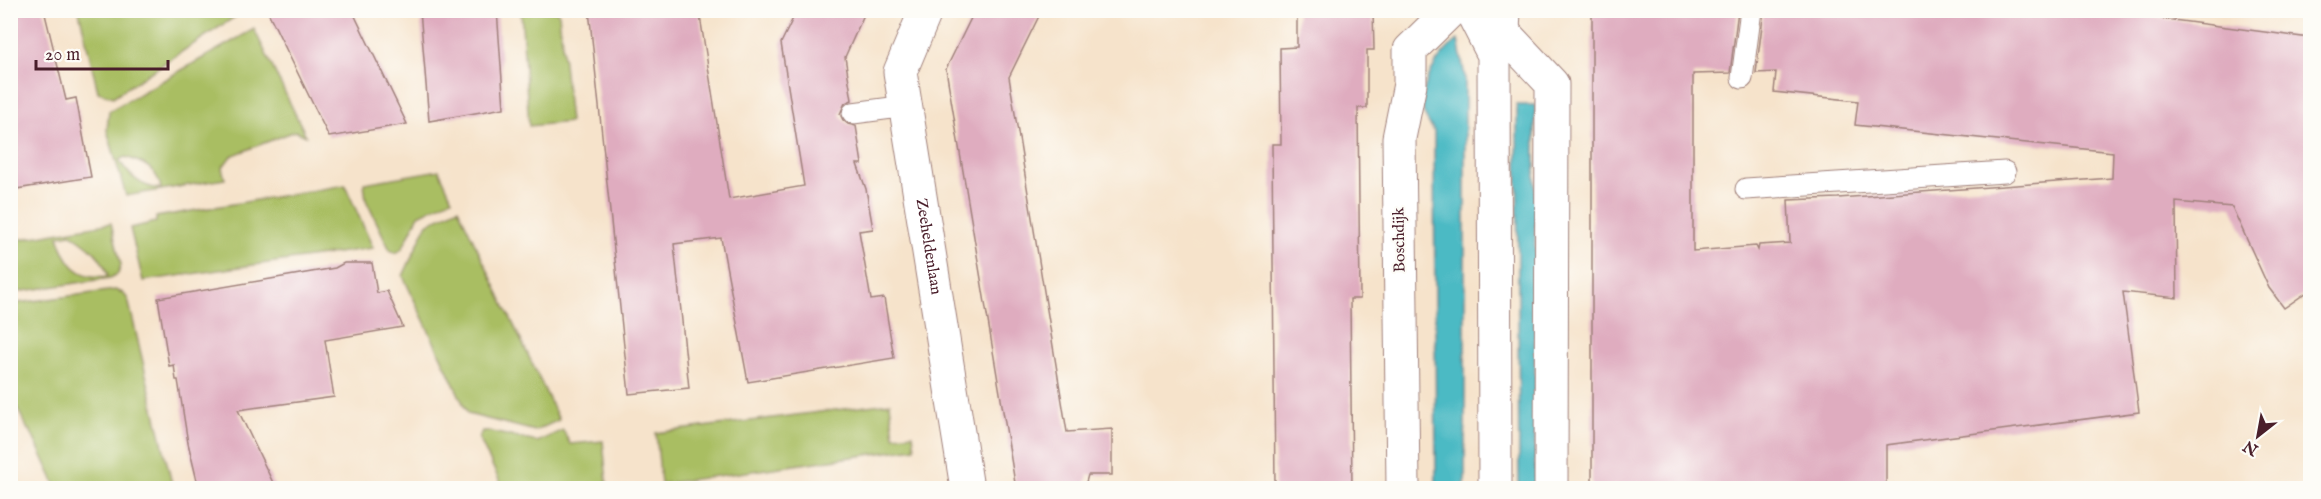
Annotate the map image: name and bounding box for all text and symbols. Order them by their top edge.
scale bar [36,33,168,71]
text: 20 m [45,44,80,67]
street label: Zeeheldenlaan [911,197,946,297]
street label: Boschdijk [1389,207,1411,273]
north arrow [2228,406,2288,466]
text: N [2240,435,2263,460]

